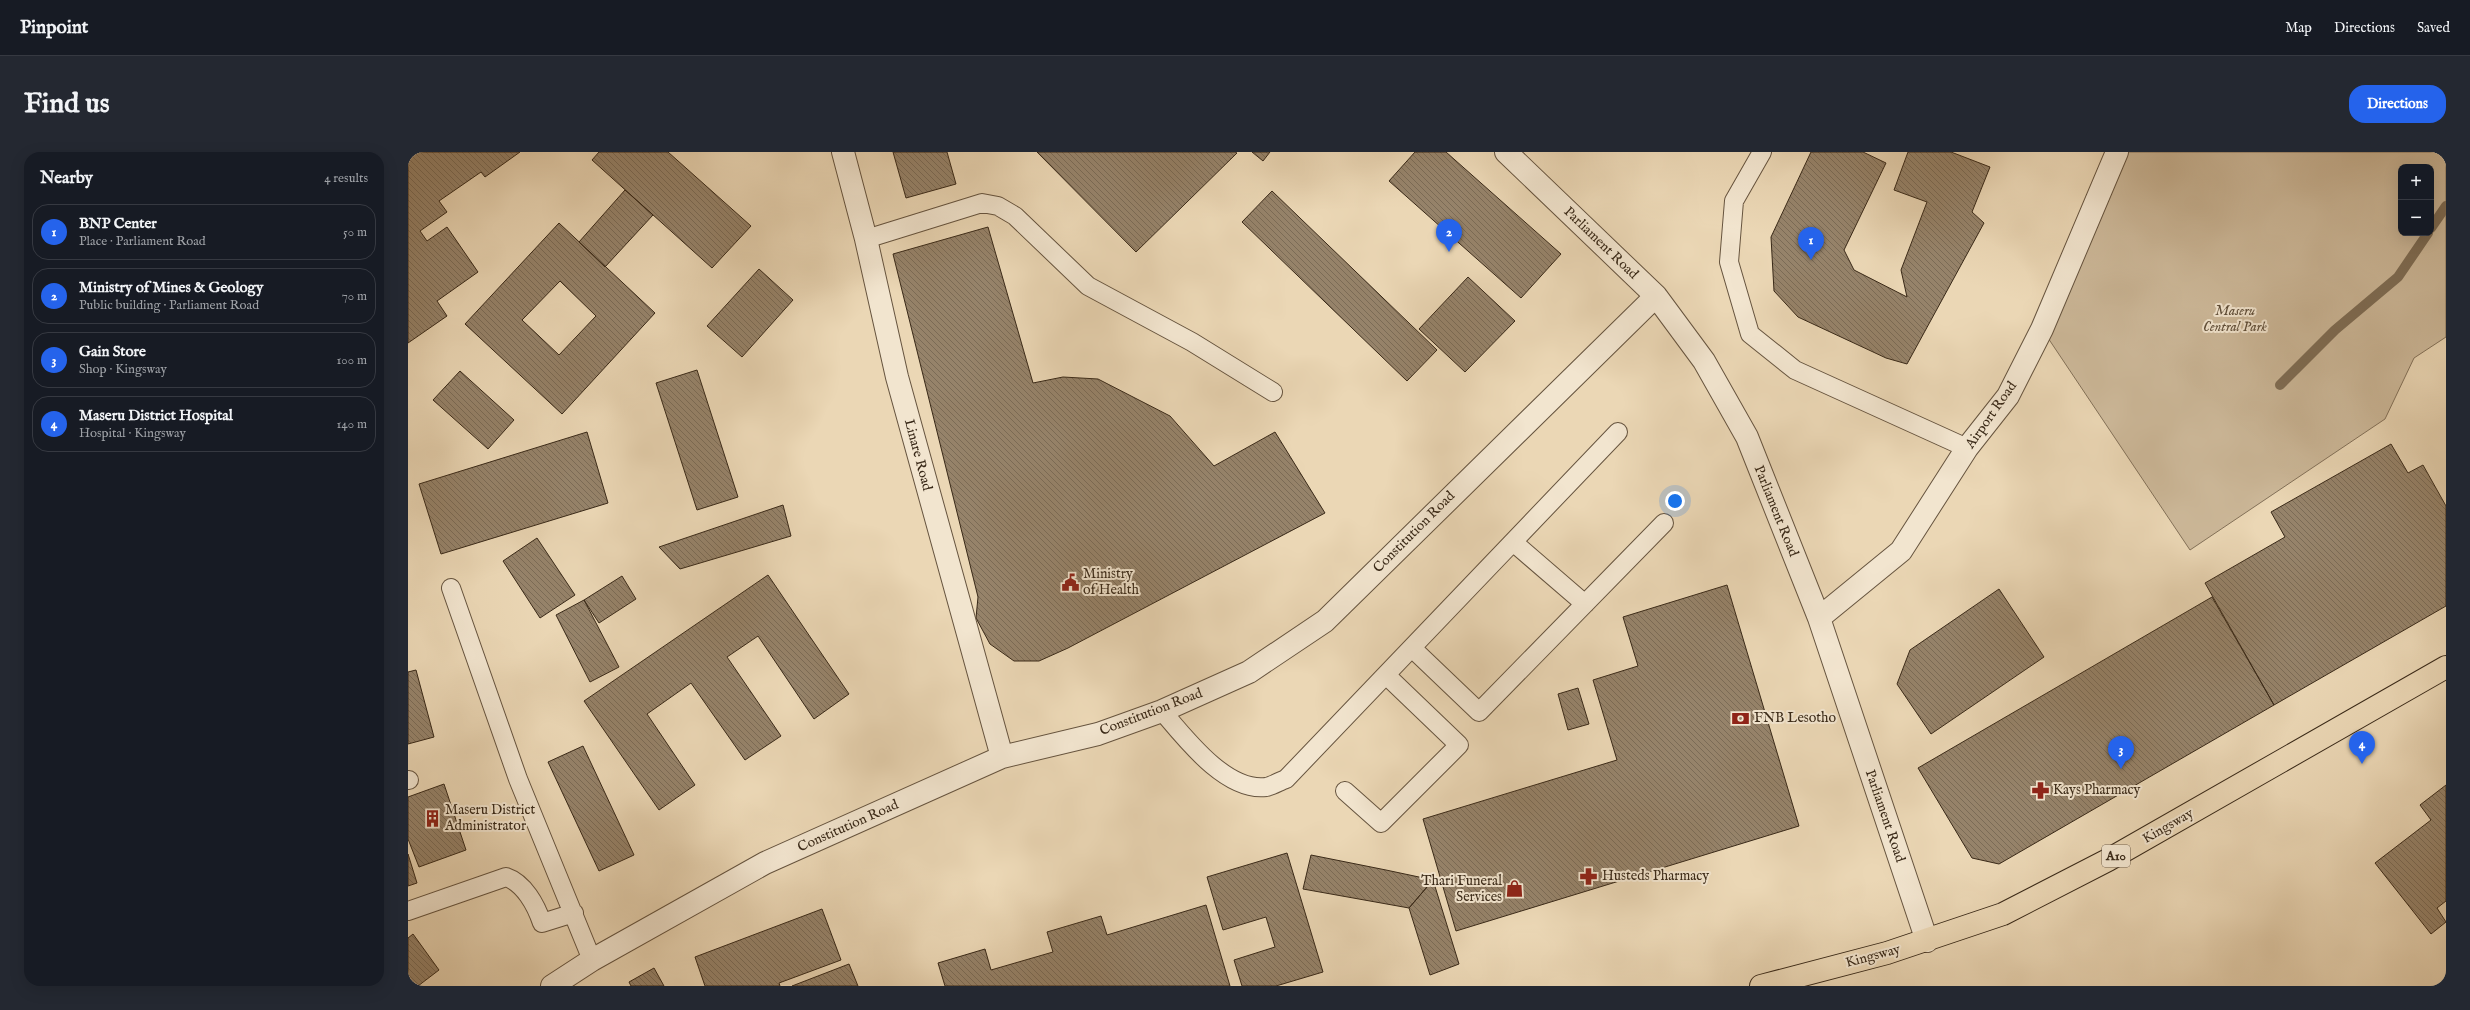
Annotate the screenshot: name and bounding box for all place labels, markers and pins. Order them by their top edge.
pin: 2 [1436,219,1462,252]
pin: 1 [1798,227,1824,260]
place label: Ministry of Health [1083,565,1140,599]
public building icon: Ministry of Health [1060,572,1080,592]
bank icon: FNB Lesotho [1731,708,1751,728]
place label: FNB Lesotho [1754,709,1836,727]
pin: 4 [2349,731,2375,764]
pin: 3 [2108,736,2134,769]
pharmacy icon: Kays Pharmacy [2030,780,2050,800]
place label: Kays Pharmacy [2053,781,2141,799]
place label: Maseru District Administrator [444,801,536,835]
building icon: Maseru District Administrator [422,808,442,828]
pharmacy icon: Husteds Pharmacy [1579,866,1599,886]
place label: Husteds Pharmacy [1602,867,1709,885]
place label: Thari Funeral Services [1421,872,1502,906]
shop icon: Thari Funeral Services [1505,879,1525,899]

